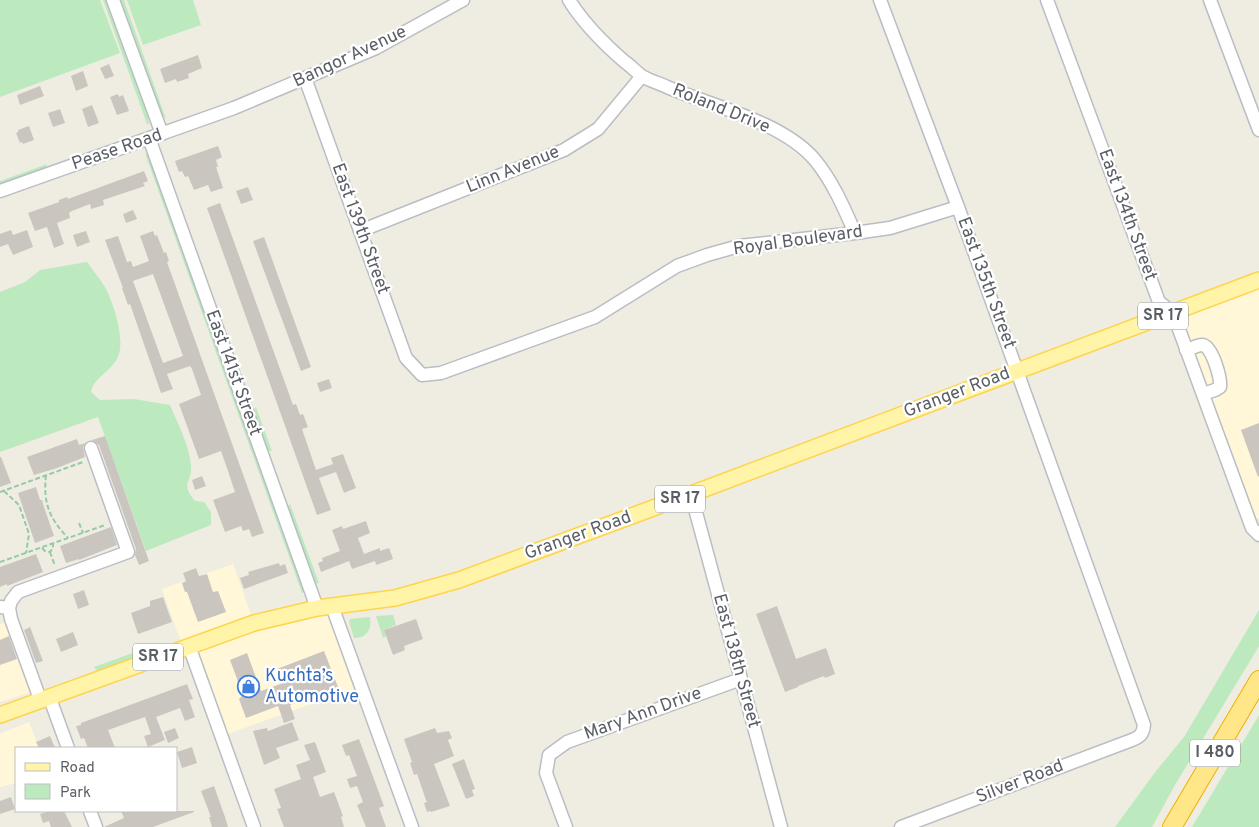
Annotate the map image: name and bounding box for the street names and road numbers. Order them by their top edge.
street label: Bangor Avenue [290,21,410,93]
street label: Roland Drive [669,79,773,139]
street label: Pease Road [69,124,165,176]
street label: Linn Avenue [463,141,563,199]
street label: East 134th Street [1092,146,1162,284]
street label: East 139th Street [326,160,394,298]
street label: East 135th Street [951,214,1021,352]
street label: Royal Boulevard [732,221,864,261]
road number: SR 17 [1138,302,1188,330]
street label: East 141st Street [200,307,266,439]
street label: Granger Road [901,362,1013,424]
road number: SR 17 [655,486,705,512]
street label: Granger Road [521,506,635,566]
street label: East 138th Street [707,591,765,731]
road number: SR 17 [133,644,183,670]
street label: Mary Ann Drive [581,682,705,746]
road number: I 480 [1190,740,1240,766]
street label: Silver Road [973,755,1067,809]

